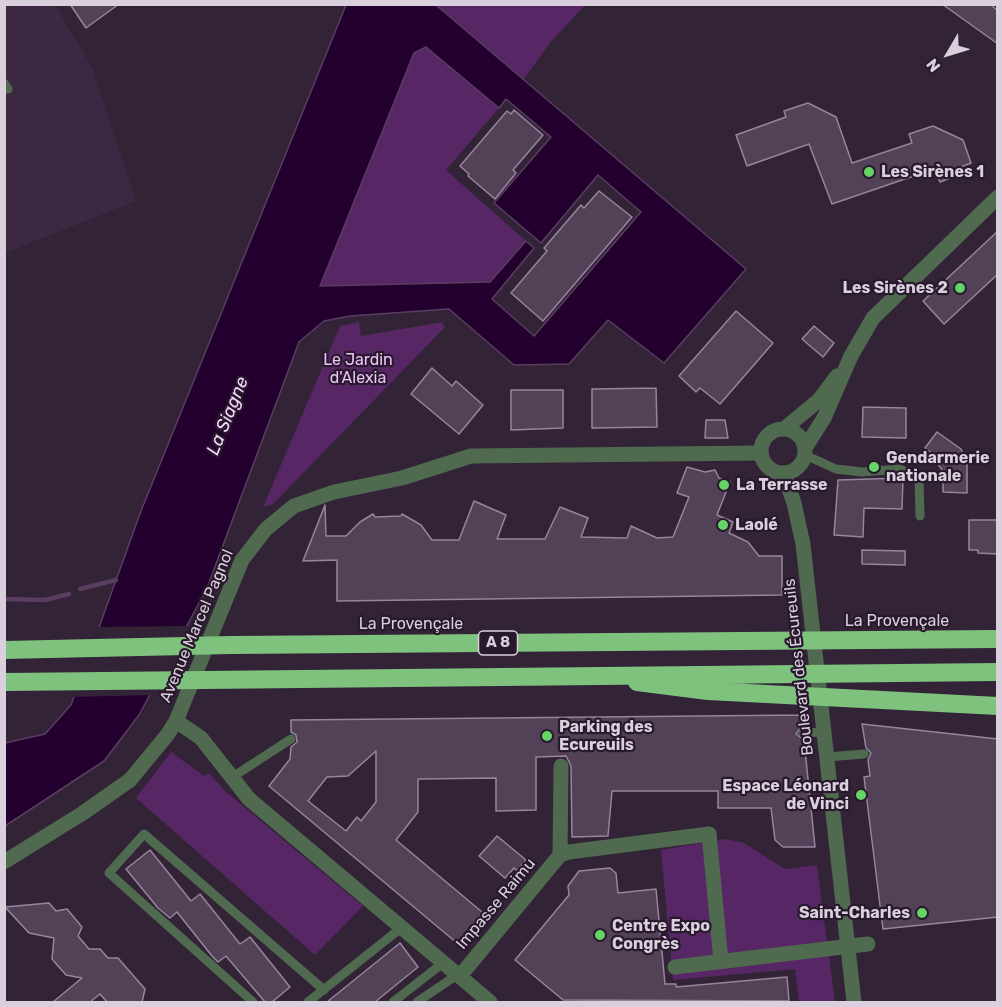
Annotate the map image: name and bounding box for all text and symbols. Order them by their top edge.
north arrow [918,24,978,84]
text: N [922,55,944,76]
place label: Les Sirènes 1 [881,162,984,182]
marker: Les Sirènes 1 [862,165,876,179]
place label: Les Sirènes 2 [842,278,948,298]
marker: Les Sirènes 2 [953,281,967,295]
park label: Le Jardin d'Alexia [323,350,393,388]
water label: La Siagne [202,374,254,458]
place label: Gendarmerie nationale [886,448,990,486]
marker: Gendarmerie nationale [867,460,881,474]
place label: La Terrasse [736,475,828,495]
marker: La Terrasse [717,478,731,492]
place label: Laolé [735,515,778,535]
marker: Laolé [716,518,730,532]
street label: Avenue Marcel Pagnol [156,547,238,705]
street label: Boulevard des Écureuils [780,578,818,756]
street label: La Provençale [845,611,949,631]
street label: La Provençale [359,614,463,634]
road number: A 8 [478,631,518,655]
place label: Parking des Ecureuils [559,717,653,755]
marker: Parking des Ecureuils [540,729,554,743]
place label: Espace Léonard de Vinci [722,776,849,814]
marker: Espace Léonard de Vinci [854,788,868,802]
street label: Impasse Raimu [452,854,540,954]
place label: Saint-Charles [799,903,910,923]
marker: Saint-Charles [915,906,929,920]
place label: Centre Expo Congrès [612,916,710,954]
marker: Centre Expo Congrès [593,928,607,942]

